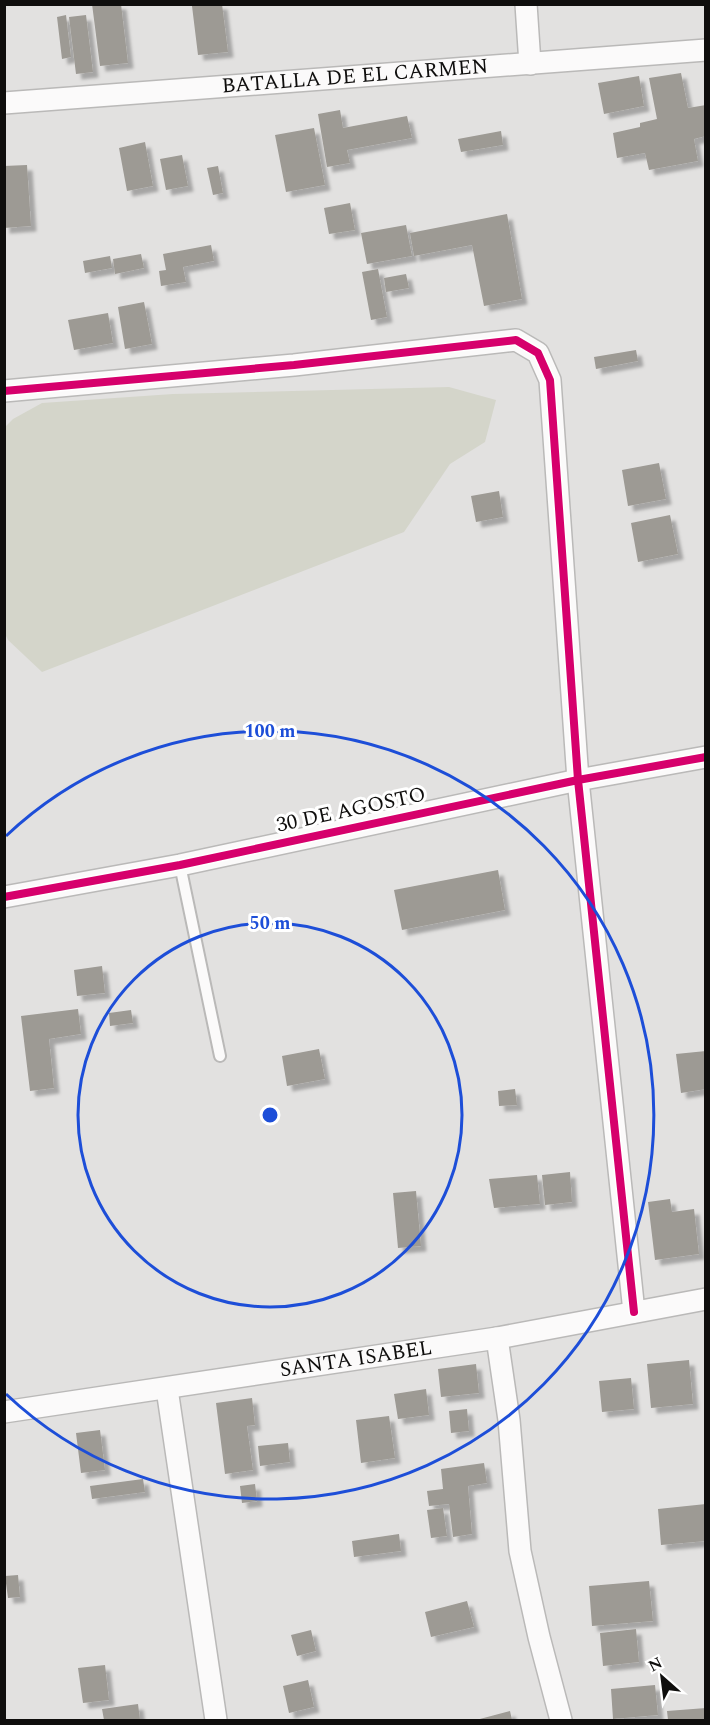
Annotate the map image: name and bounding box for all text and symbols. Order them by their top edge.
street label: BATALLA DE EL CARMEN [221,50,489,103]
text: 100 m [244,718,296,745]
street label: 30 DE AGOSTO [273,779,429,841]
text: 50 m [250,910,290,937]
centre of rings [260,1105,280,1125]
street label: SANTA ISABEL [278,1332,434,1386]
north arrow [632,1647,692,1707]
text: N [644,1651,667,1678]

